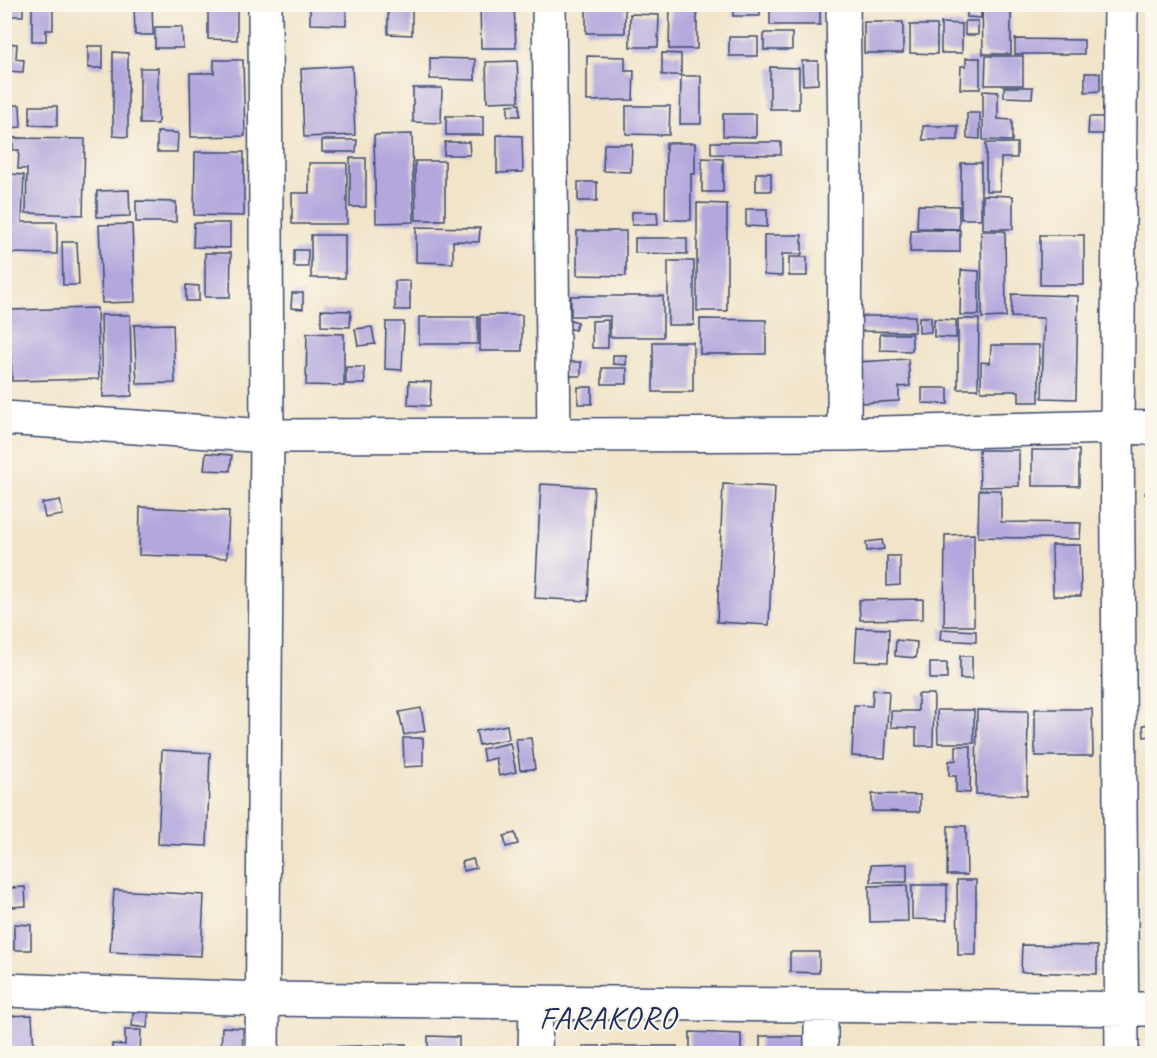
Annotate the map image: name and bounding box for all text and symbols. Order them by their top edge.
district label: FARAKORO [539,997,679,1038]

